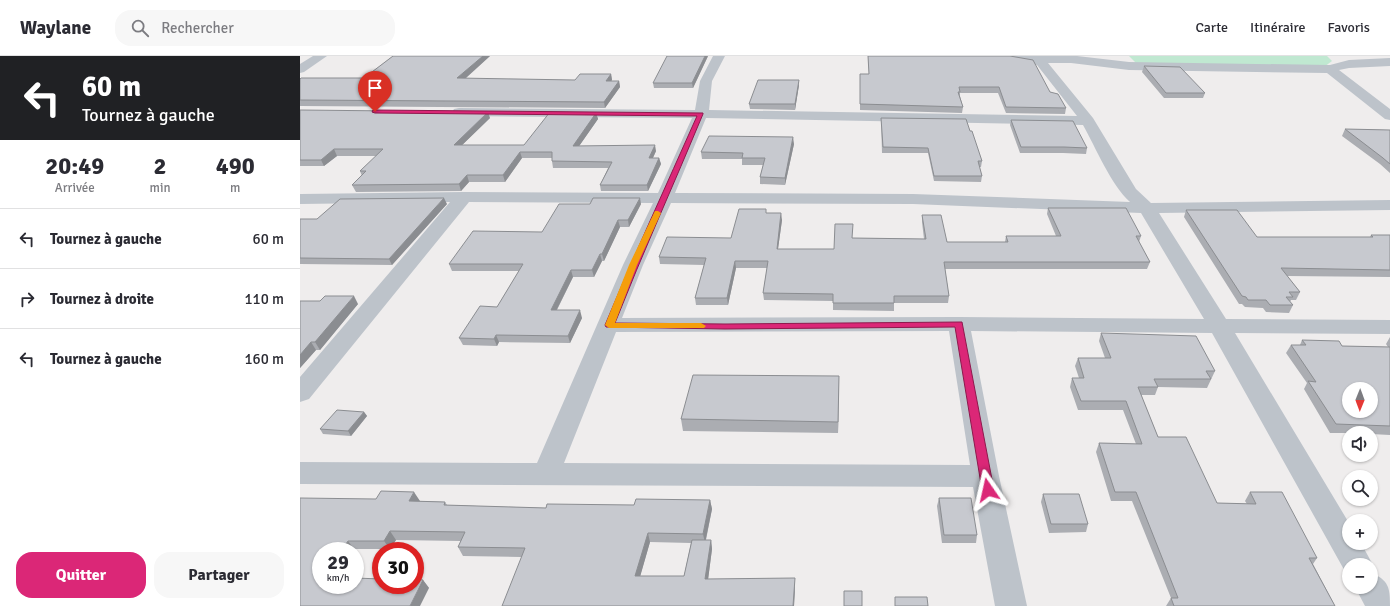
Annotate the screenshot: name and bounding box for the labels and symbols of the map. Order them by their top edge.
pin [358,71,392,112]
north arrow [1342,382,1378,418]
position arrow [967,469,1009,511]
speed limit sign: 30 [372,542,424,594]

